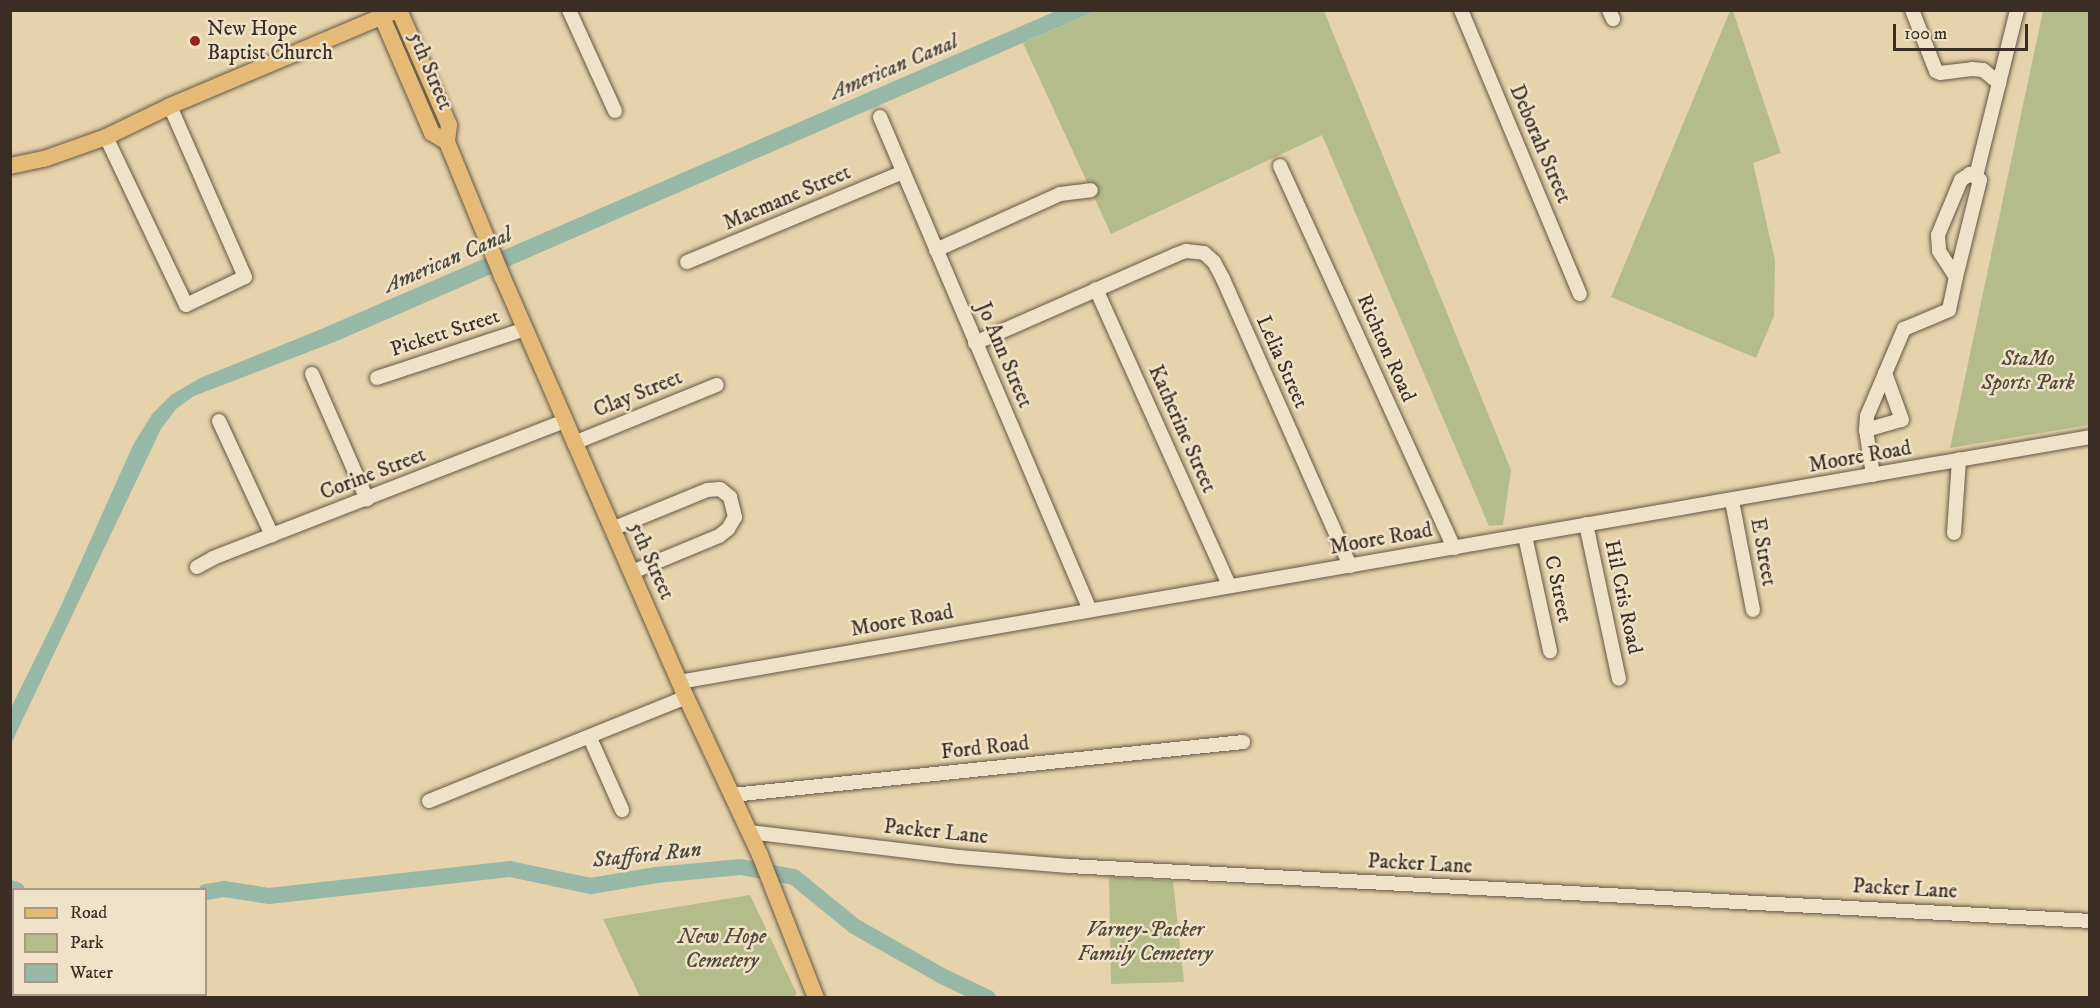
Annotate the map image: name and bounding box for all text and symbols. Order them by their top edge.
scale bar [1896,12,2031,50]
place label: New Hope Baptist Church [207,16,333,66]
text: 100 m [1904,23,1947,45]
street label: 5th Street [402,28,458,114]
water label: American Canal [826,28,962,106]
marker: New Hope Baptist Church [188,34,202,48]
street label: Deborah Street [1504,81,1576,207]
street label: Macmane Street [720,160,854,236]
water label: American Canal [380,221,516,299]
street label: Richton Road [1351,290,1421,406]
street label: Jo Ann Street [970,298,1038,412]
street label: Pickett Street [387,304,503,362]
street label: Lelia Street [1250,312,1314,412]
park label: StaMo Sports Park [1981,346,2075,396]
street label: Katherine Street [1143,361,1221,497]
street label: Clay Street [590,365,686,423]
street label: Moore Road [1807,436,1913,478]
street label: Corine Street [317,442,429,506]
street label: E Street [1745,516,1781,588]
street label: 5th Street [623,518,679,604]
street label: Moore Road [1328,518,1434,560]
street label: Hil Cris Road [1599,538,1647,656]
street label: C Street [1539,553,1577,625]
street label: Moore Road [849,600,955,642]
street label: Ford Road [940,731,1030,765]
street label: Packer Lane [882,814,990,850]
water label: Stafford Run [591,836,703,874]
street label: Packer Lane [1367,849,1473,879]
street label: Packer Lane [1852,874,1958,904]
legend [12,888,207,996]
text: Road [70,902,107,924]
park label: Varney-Packer Family Cemetery [1078,917,1212,967]
park label: New Hope Cemetery [678,924,766,974]
text: Park [70,932,104,954]
text: Water [70,962,113,984]

